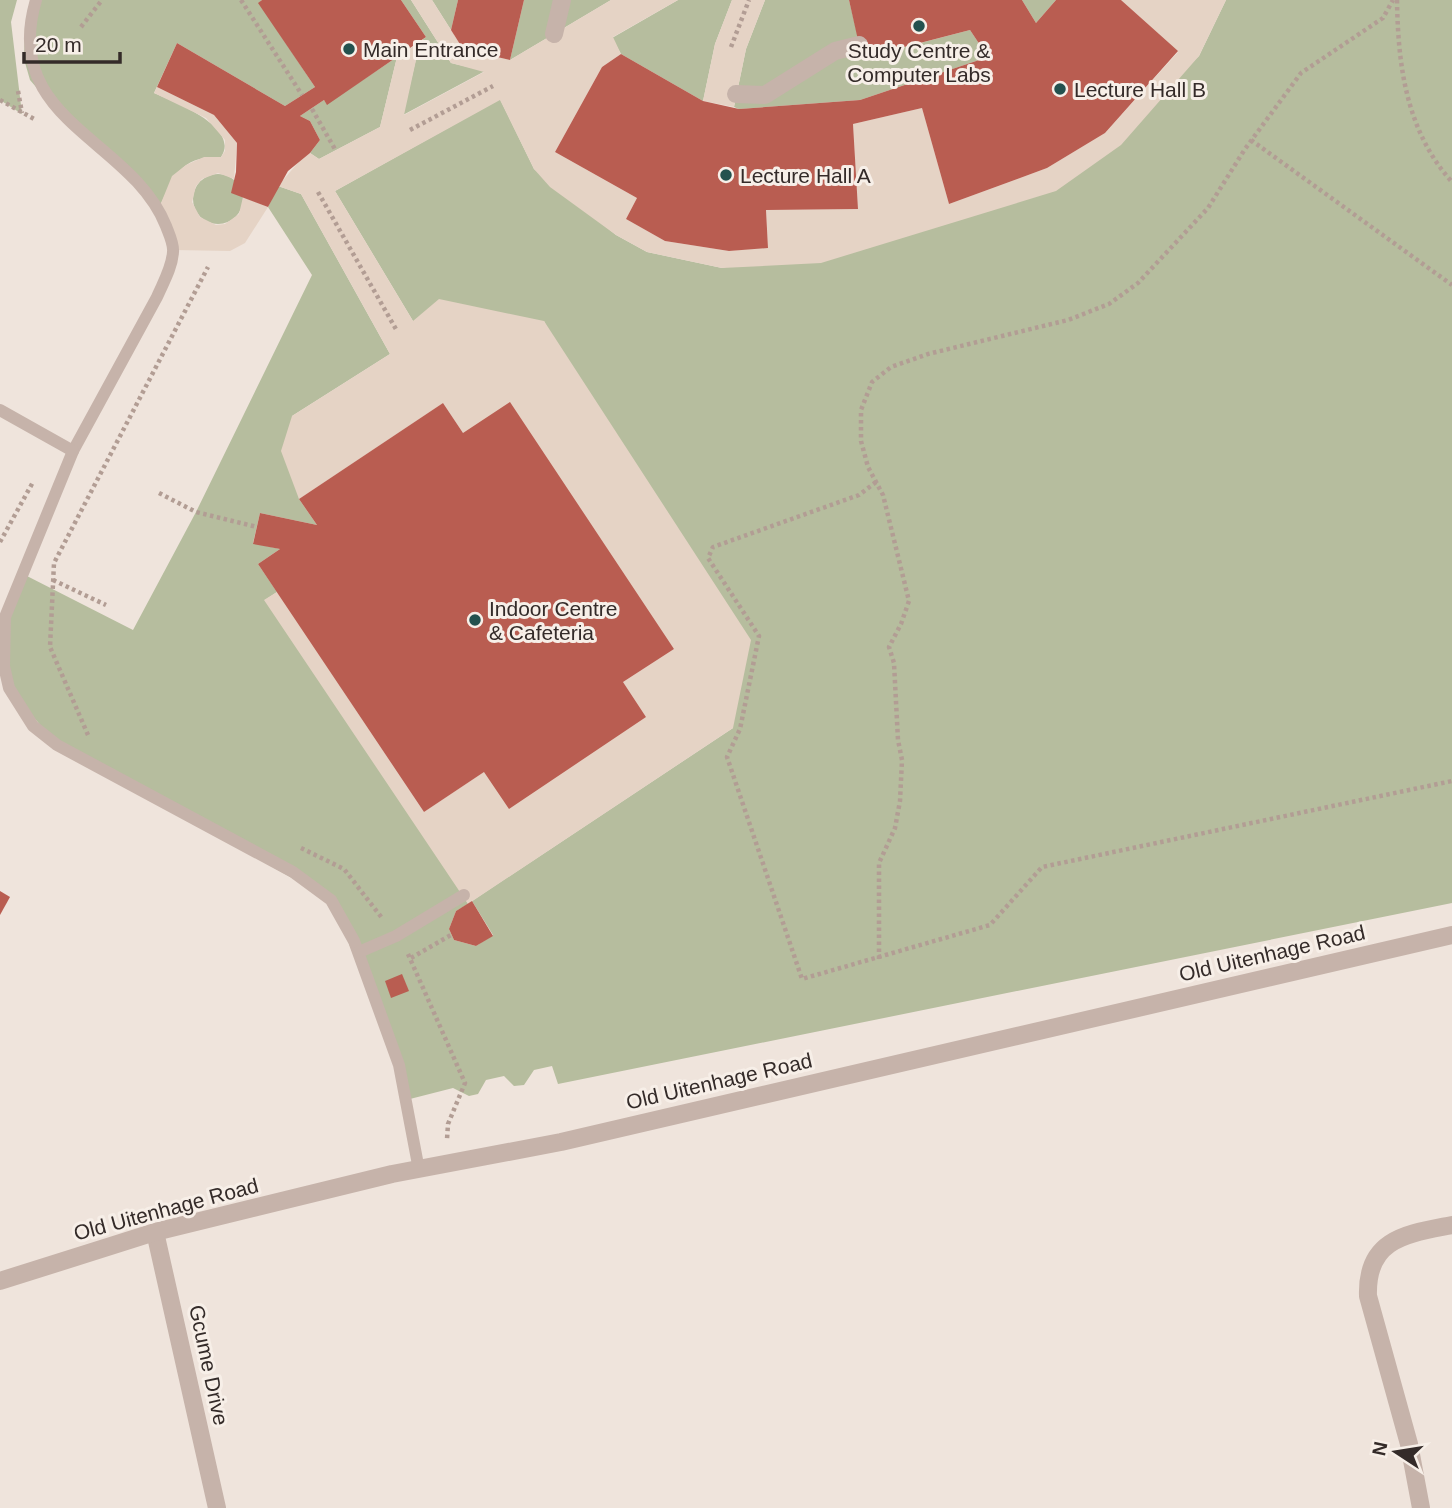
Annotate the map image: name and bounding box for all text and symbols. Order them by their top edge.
marker: Study Centre & Computer Labs [911,18,927,34]
scale bar [24,21,121,65]
text: 20 m [35,33,82,56]
place label: Main Entrance [363,38,498,61]
place label: Study Centre & Computer Labs [847,39,991,86]
marker: Main Entrance [341,41,357,57]
place label: Lecture Hall B [1074,78,1206,101]
marker: Lecture Hall B [1052,81,1068,97]
place label: Lecture Hall A [740,164,871,187]
marker: Lecture Hall A [718,167,734,183]
place label: Indoor Centre & Cafeteria [489,597,617,644]
marker: Indoor Centre & Cafeteria [467,612,483,628]
street label: Old Uitenhage Road [1177,920,1367,986]
street label: Old Uitenhage Road [624,1048,814,1114]
street label: Old Uitenhage Road [71,1173,261,1245]
street label: Gcume Drive [185,1303,233,1427]
north arrow [1361,1417,1431,1487]
text: N [1368,1440,1392,1457]

